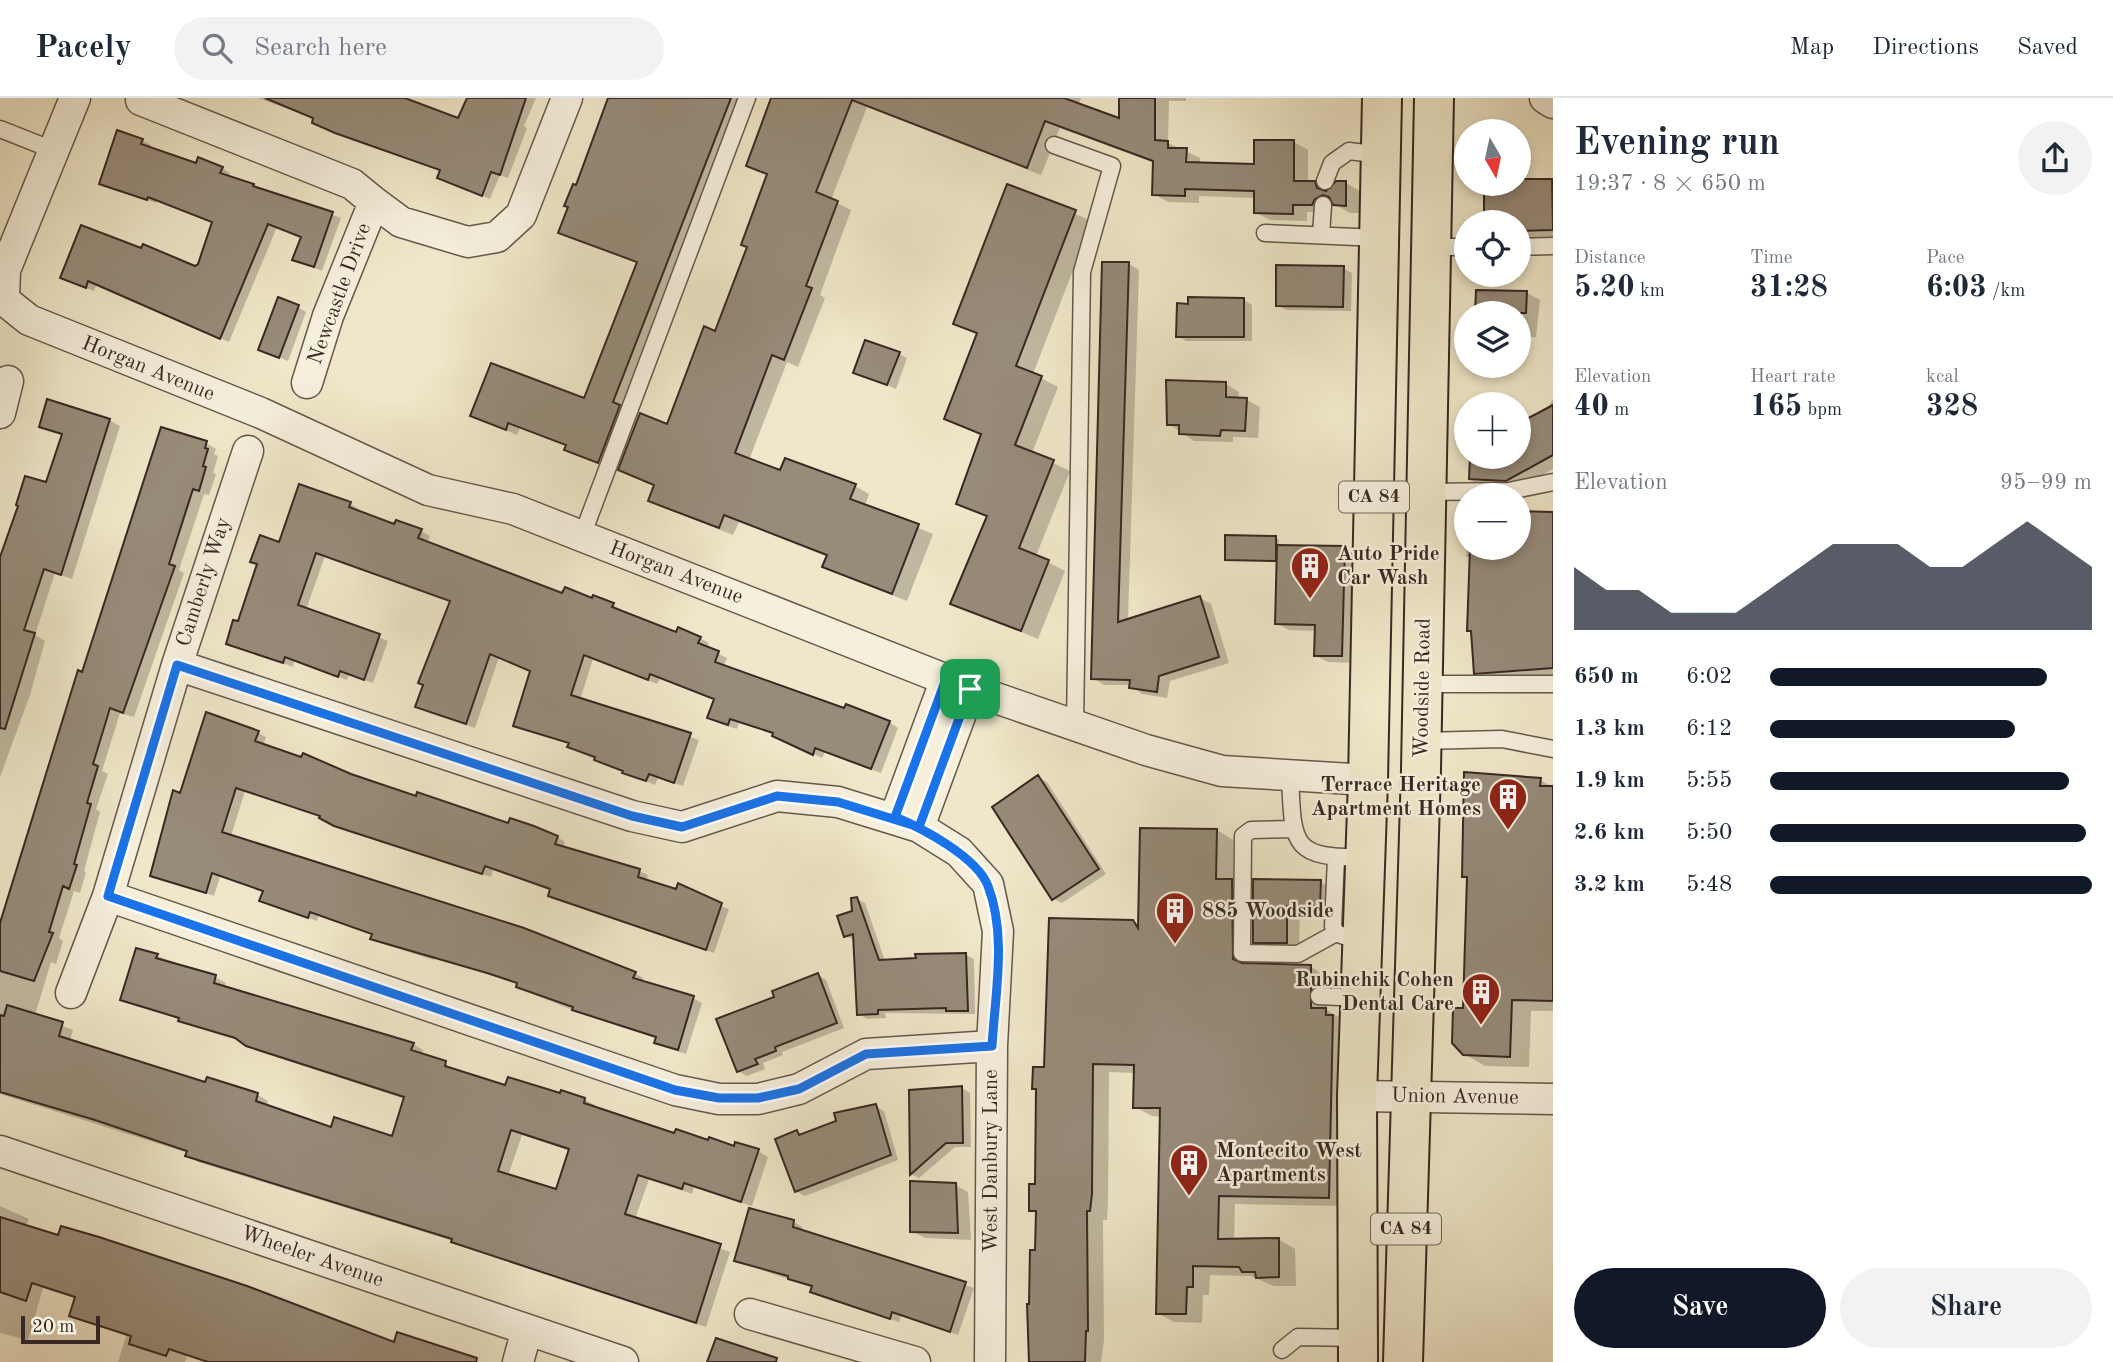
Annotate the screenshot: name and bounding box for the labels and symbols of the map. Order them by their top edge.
north arrow [1454,119,1531,196]
street label: Newcastle Drive [305,221,375,367]
street label: Horgan Avenue [79,333,217,405]
road number: CA 84 [1339,482,1409,512]
street label: Camberly Way [173,515,235,649]
street label: Horgan Avenue [606,538,746,608]
place label: Auto Pride Car Wash [1337,544,1440,589]
building icon: Auto Pride Car Wash [1289,545,1331,600]
street label: Woodside Road [1411,618,1435,758]
pin [940,659,1000,719]
place label: Terrace Heritage Apartment Homes [1311,775,1481,820]
building icon: Terrace Heritage Apartment Homes [1487,776,1529,831]
building icon: 885 Woodside [1154,890,1196,945]
place label: 885 Woodside [1202,901,1334,922]
place label: Rubinchik Cohen Dental Care [1295,970,1454,1015]
building icon: Rubinchik Cohen Dental Care [1460,971,1502,1026]
street label: West Danbury Lane [981,1069,1002,1253]
street label: Union Avenue [1391,1085,1519,1109]
place label: Montecito West Apartments [1216,1141,1362,1186]
building icon: Montecito West Apartments [1168,1142,1210,1197]
road number: CA 84 [1371,1214,1441,1245]
street label: Wheeler Avenue [238,1223,386,1291]
scale bar [21,1313,100,1345]

